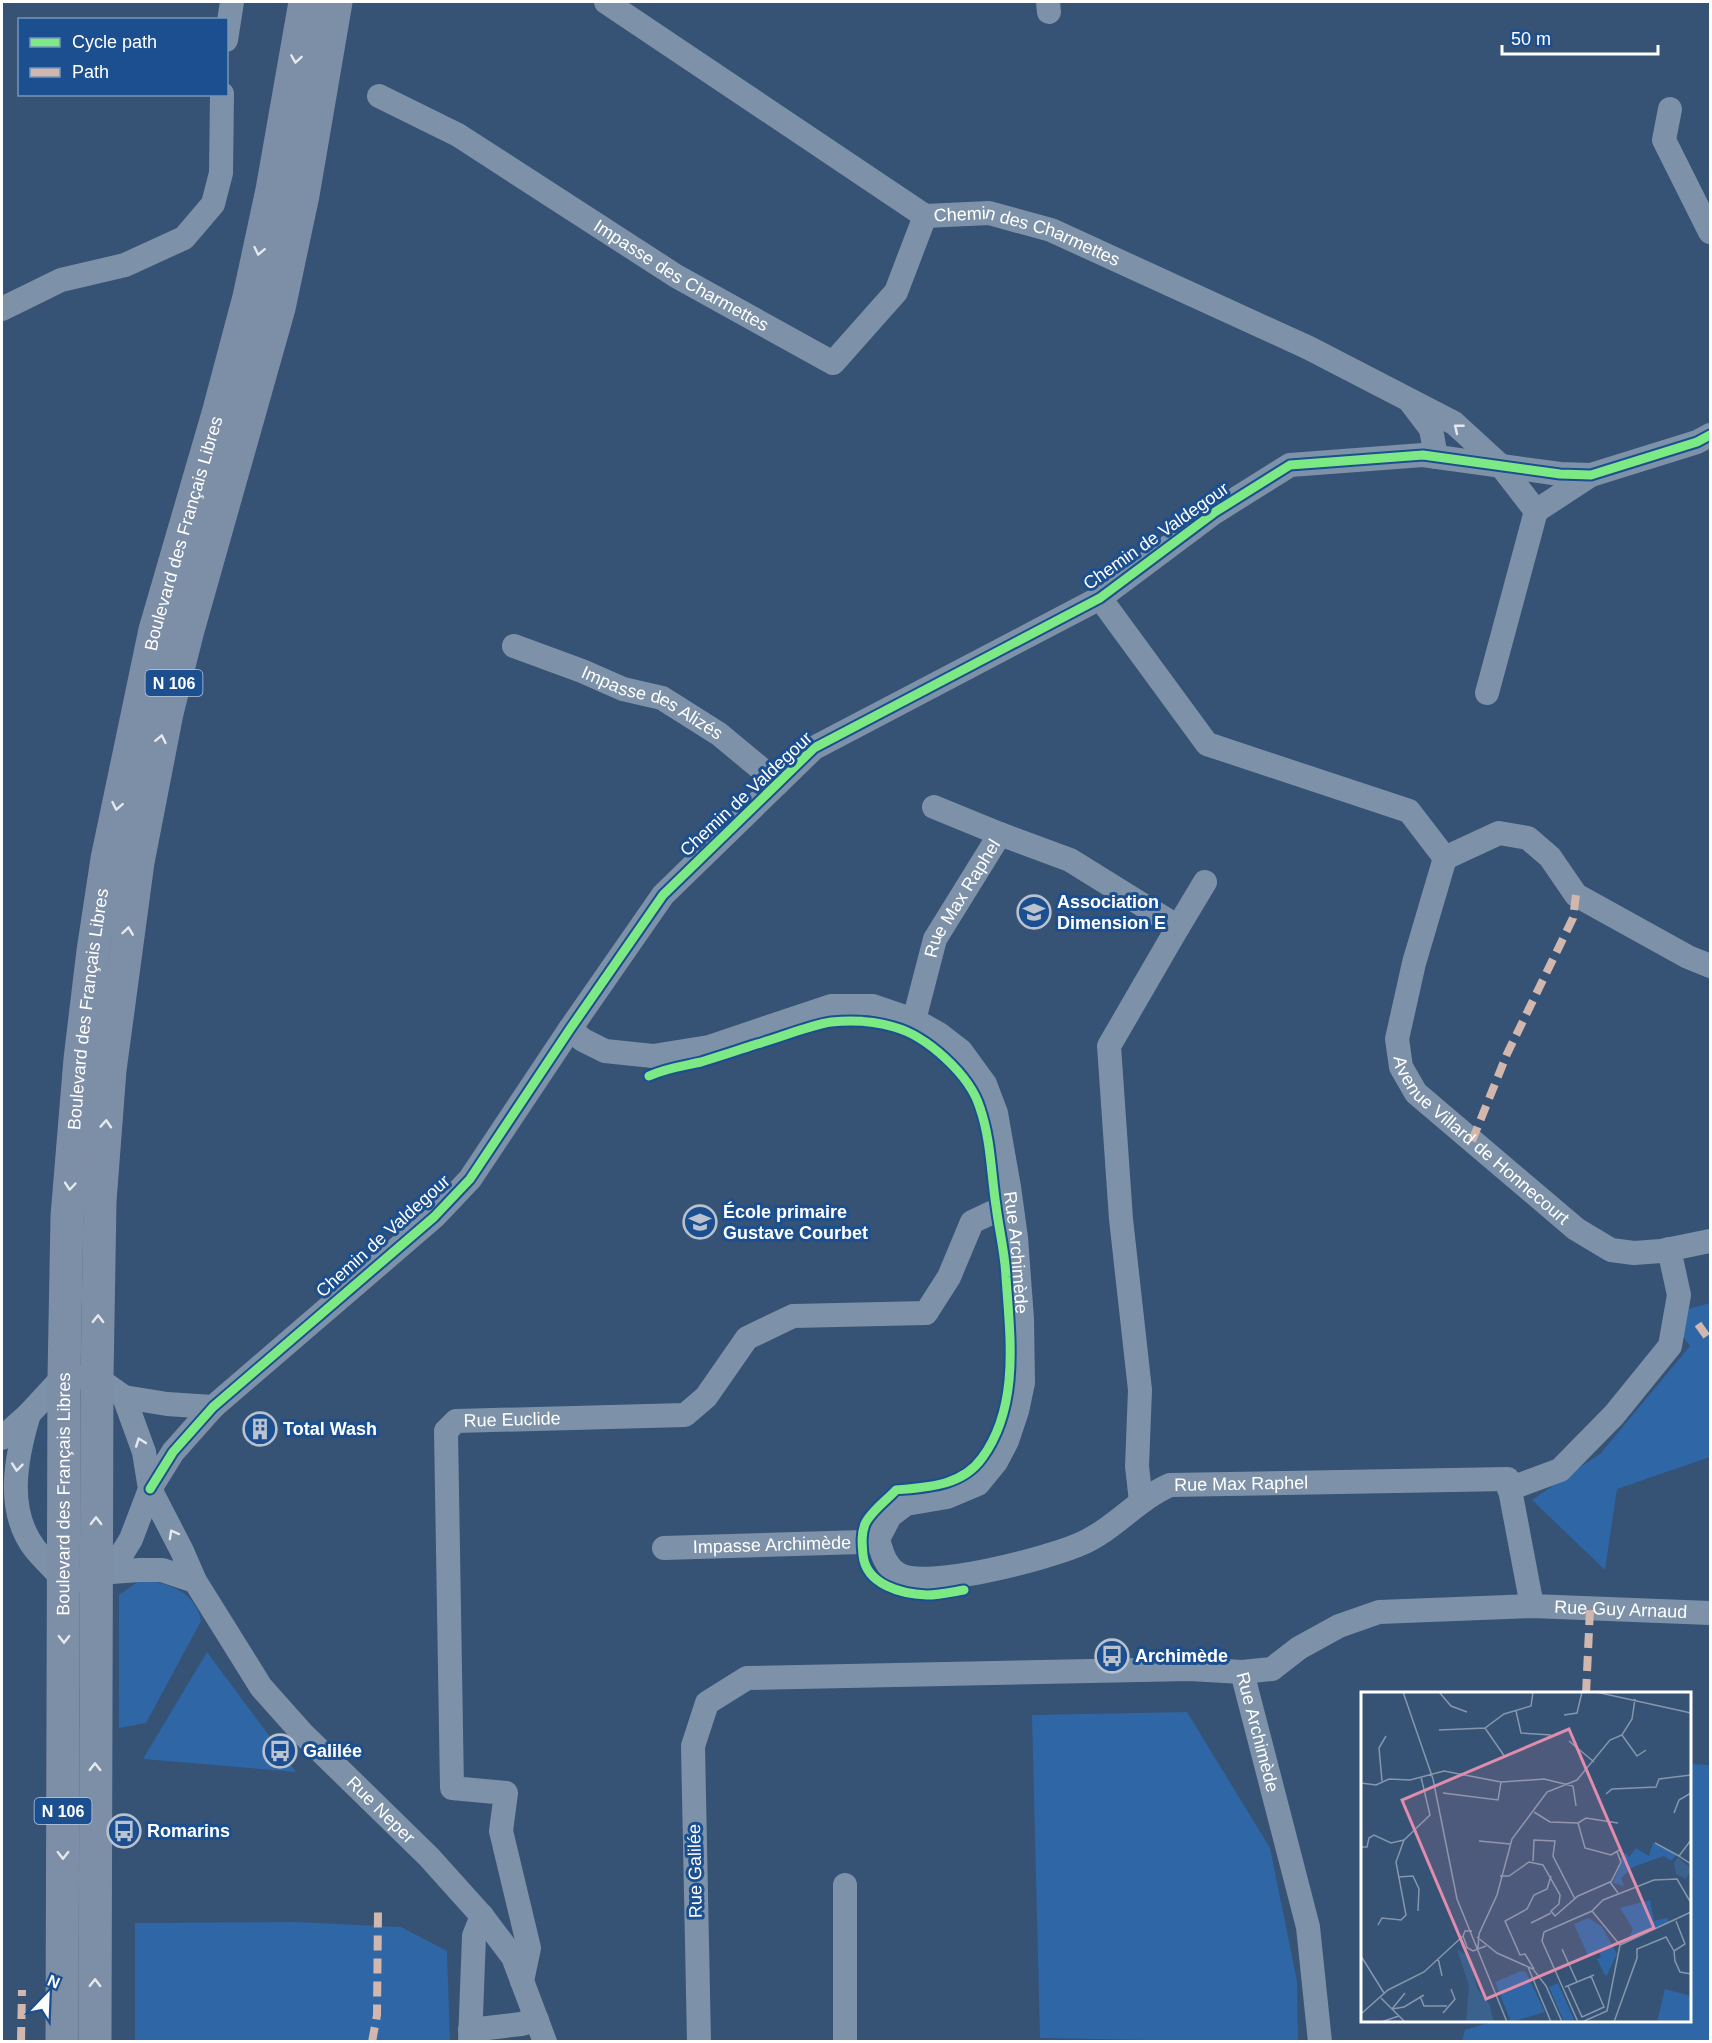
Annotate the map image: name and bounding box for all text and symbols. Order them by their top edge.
legend [18,18,228,96]
scale bar [1502,18,1658,56]
text: 50 m [1511,29,1551,49]
text: Cycle path [72,32,157,52]
one-way arrow [290,55,302,64]
text: Path [72,62,109,82]
street label: Chemin des Charmettes [933,202,1123,270]
street label: Impasse des Charmettes [590,216,772,335]
one-way arrow [253,246,266,256]
street label: Boulevard des Français Libres [141,414,227,653]
one-way arrow [1454,424,1465,435]
street label: Chemin de Valdegour [1079,478,1233,594]
street label: Impasse des Alizés [578,662,726,744]
road number: N 106 [146,670,202,696]
street label: Chemin de Valdegour [676,728,816,860]
one-way arrow [154,734,167,744]
one-way arrow [111,800,124,810]
street label: Rue Max Raphel [921,836,1004,960]
street label: Boulevard des Français Libres [64,887,112,1131]
place label: Association Dimension E [1057,892,1166,933]
school or university icon: Association Dimension E [1016,894,1052,930]
one-way arrow [121,926,133,935]
street label: Avenue Villard de Honnecourt [1390,1055,1573,1229]
one-way arrow [99,1120,112,1129]
street label: Chemin de Valdegour [312,1171,454,1301]
one-way arrow [63,1182,76,1191]
street label: Rue Archimède [1000,1190,1032,1315]
place label: École primaire Gustave Courbet [723,1201,868,1243]
school or university icon: École primaire Gustave Courbet [682,1204,718,1240]
one-way arrow [92,1315,104,1324]
street label: Boulevard des Français Libres [53,1372,74,1616]
street label: Rue Euclide [463,1408,561,1431]
building icon: Total Wash [242,1411,278,1447]
place label: Total Wash [283,1419,377,1439]
one-way arrow [135,1437,148,1448]
one-way arrow [11,1462,24,1471]
street label: Rue Max Raphel [1174,1473,1308,1495]
one-way arrow [90,1516,102,1525]
one-way arrow [169,1530,180,1541]
street label: Impasse Archimède [693,1532,851,1557]
street label: Rue Guy Arnaud [1554,1597,1688,1622]
one-way arrow [58,1634,70,1643]
bus stop icon: Archimède [1094,1638,1130,1674]
place label: Archimède [1135,1646,1228,1666]
street label: Rue Archimède [1232,1670,1283,1794]
inset map [1361,1692,1691,2022]
bus stop icon: Galilée [262,1733,298,1769]
place label: Galilée [303,1741,362,1761]
one-way arrow [89,1763,101,1772]
street label: Rue Neper [343,1772,419,1847]
road number: N 106 [34,1798,92,1824]
bus stop icon: Romarins [106,1813,142,1849]
place label: Romarins [147,1821,230,1841]
street label: Rue Galilée [684,1824,706,1918]
one-way arrow [57,1850,69,1859]
north arrow [18,1965,78,2025]
text: N [45,1972,62,1992]
one-way arrow [89,1979,101,1988]

